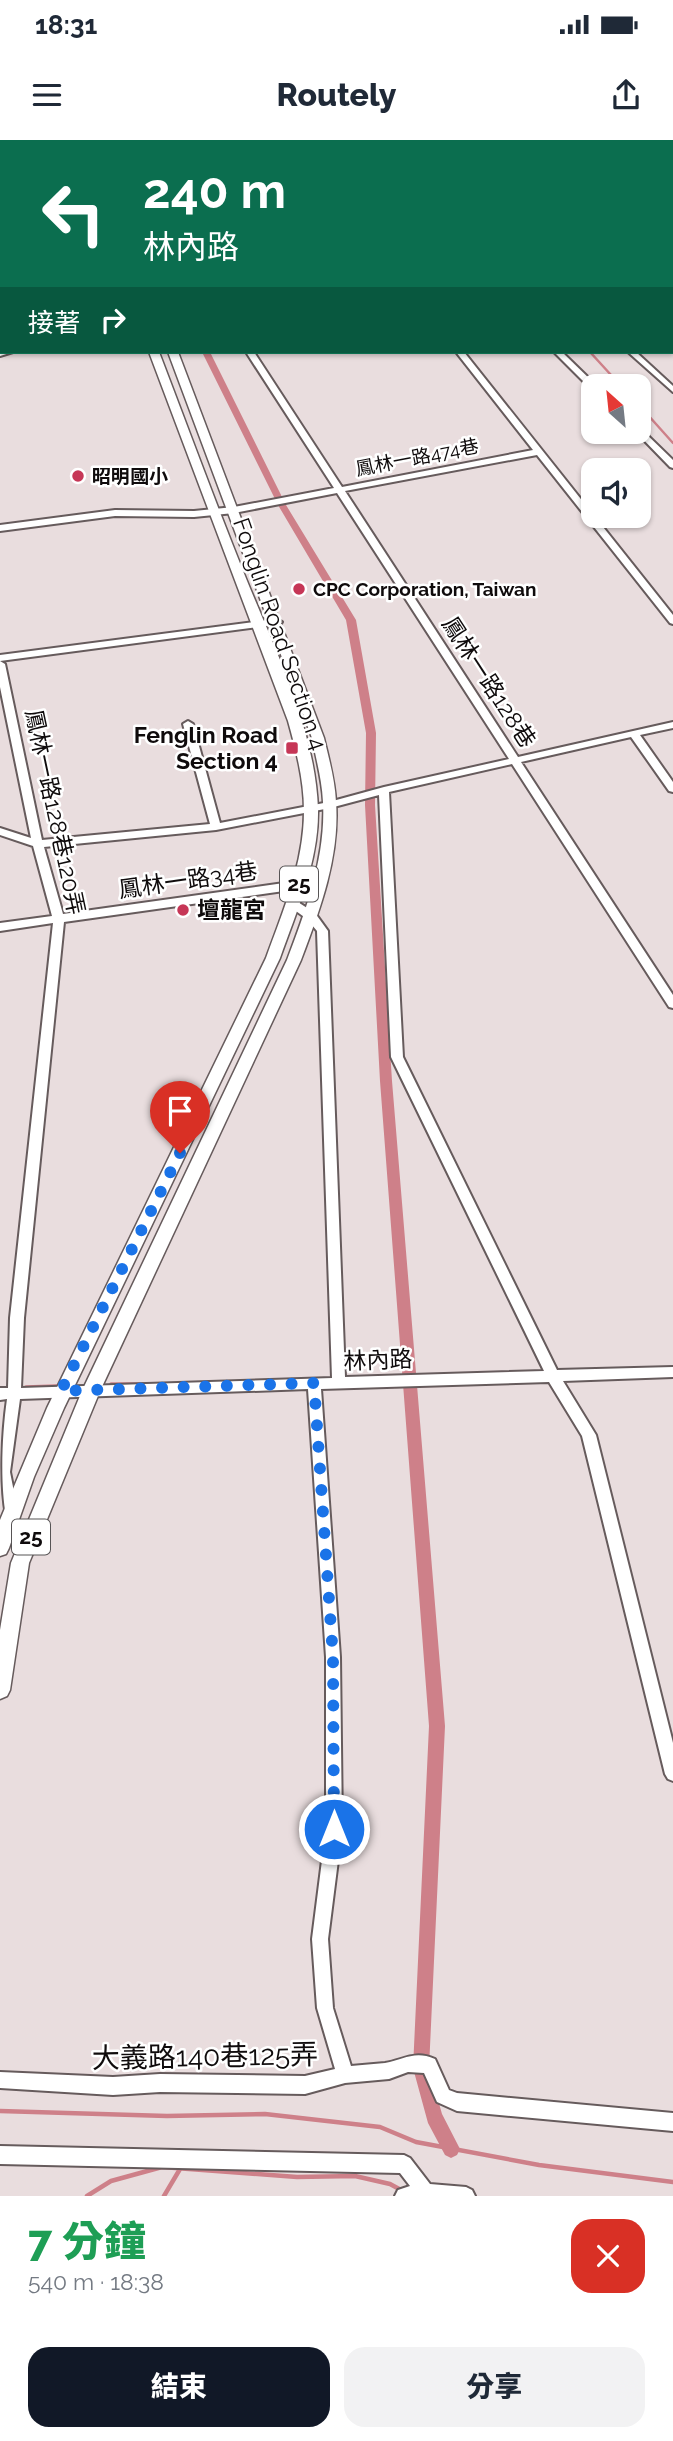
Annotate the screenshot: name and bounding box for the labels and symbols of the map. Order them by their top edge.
north arrow [581,374,651,444]
street label: 鳳林一路474巷 [354,434,480,480]
place label: 昭明國小 [92,465,168,487]
marker: 昭明國小 [70,468,86,484]
street label: Fonglin Road Section 4 [228,514,333,754]
place label: CPC Corporation, Taiwan [313,578,537,600]
marker: CPC Corporation, Taiwan [291,581,307,597]
street label: 鳳林一路128巷 [437,611,542,752]
street label: 鳳林一路128巷120弄 [21,707,90,917]
place label: Fenglin Road Section 4 [134,721,278,774]
marker: Fenglin Road Section 4 [284,740,300,756]
street label: 鳳林一路34巷 [117,856,259,903]
road number: 25 [280,866,318,902]
place label: 壇龍宮 [197,896,266,923]
marker: 壇龍宮 [175,902,191,918]
pin [150,1081,210,1153]
street label: 林內路 [343,1345,413,1374]
road number: 25 [12,1520,50,1554]
position arrow [297,1792,371,1866]
street label: 大義路140巷125弄 [92,2038,318,2075]

